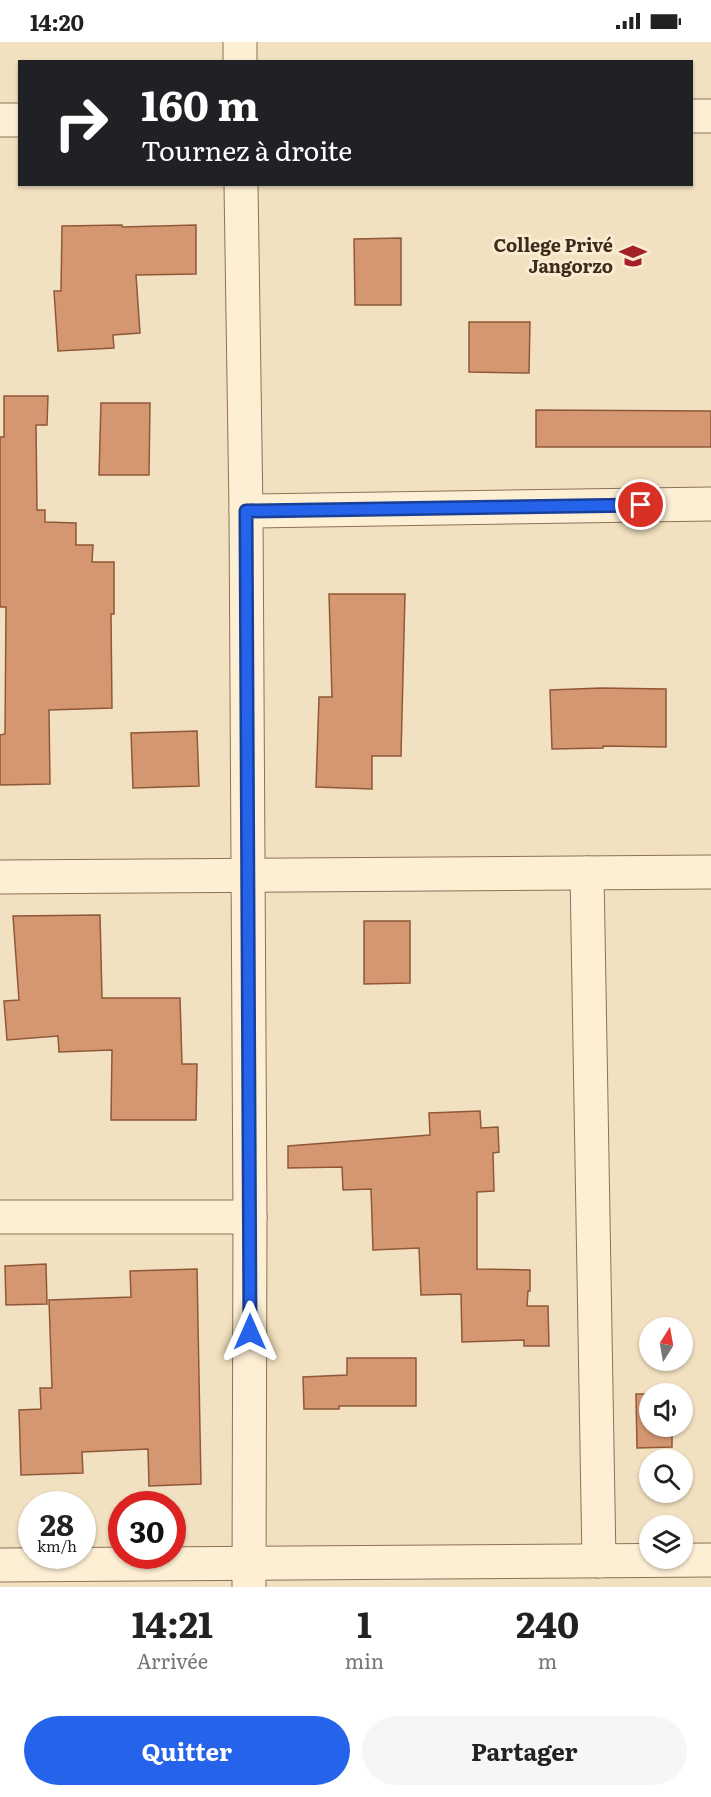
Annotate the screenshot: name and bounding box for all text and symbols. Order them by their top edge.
text: 14:20 [30,5,84,38]
text: 160 m [141,72,259,134]
icon: right [42,84,120,162]
text: Tournez à droite [141,129,352,169]
place label: College Privé Jangorzo [493,231,613,279]
school or university icon: College Privé Jangorzo [618,241,648,271]
pin [615,479,666,530]
icon: arrive [624,488,657,521]
position arrow [218,1300,282,1364]
north arrow [639,1317,693,1371]
map controls [639,1317,693,1569]
button: sound [639,1383,693,1437]
button: search [639,1449,693,1503]
speed limit sign: 30 [108,1491,186,1569]
text: 28 [40,1501,74,1545]
button: layers [639,1515,693,1569]
text: km/h [37,1534,77,1557]
text: 14:21 [132,1596,213,1649]
text: 1 [357,1596,372,1649]
text: 240 [516,1596,579,1649]
text: Arrivée [137,1645,208,1675]
text: min [345,1645,384,1675]
text: m [538,1645,557,1675]
button: Quitter [24,1716,350,1785]
button: Partager [362,1716,687,1785]

